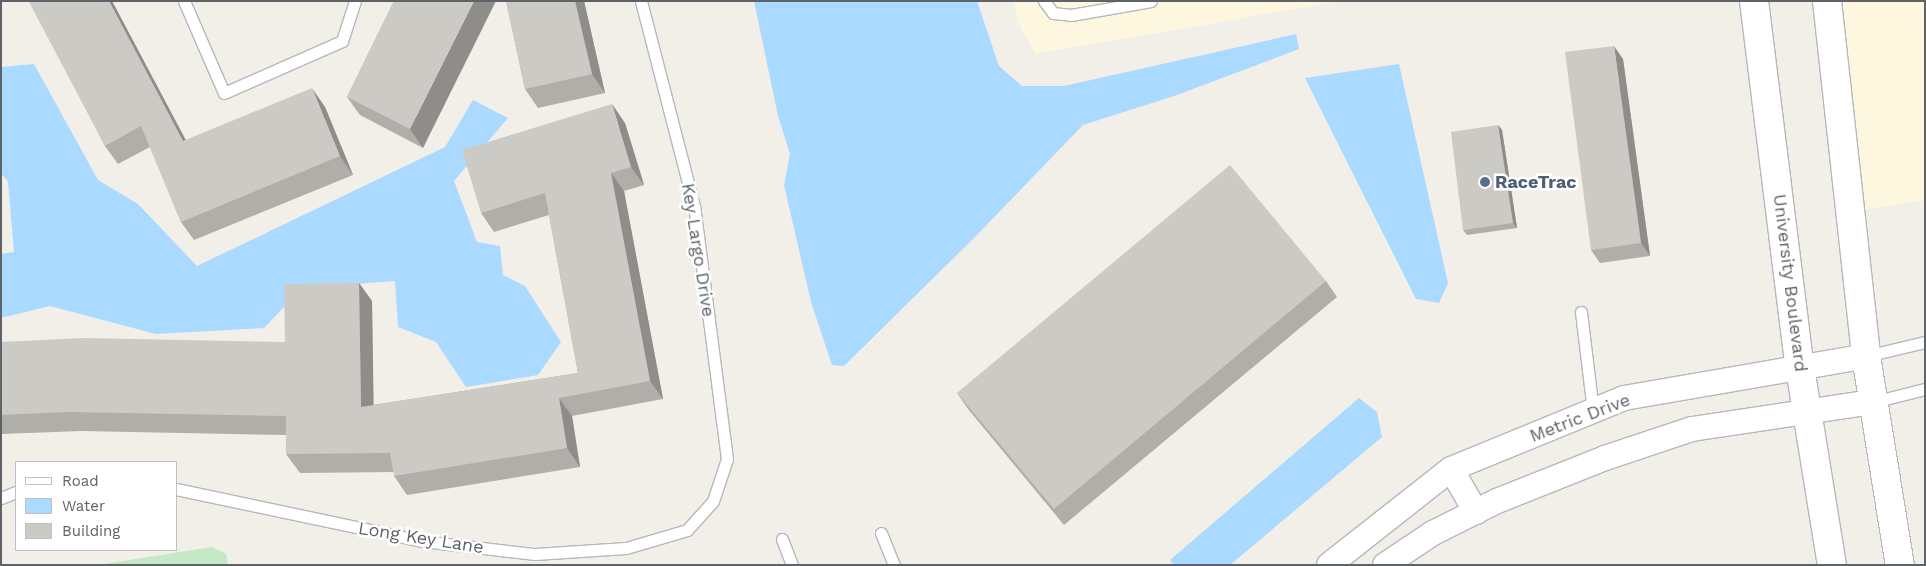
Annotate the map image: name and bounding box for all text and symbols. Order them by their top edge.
place label: RaceTrac [1495,171,1576,193]
marker: RaceTrac [1479,176,1491,188]
street label: Key Largo Drive [677,181,719,319]
street label: University Boulevard [1768,193,1812,373]
street label: Metric Drive [1527,389,1633,447]
legend [15,461,178,551]
text: Road [62,472,99,490]
text: Water [62,497,105,515]
street label: Long Key Lane [357,517,485,559]
text: Building [62,522,120,540]

